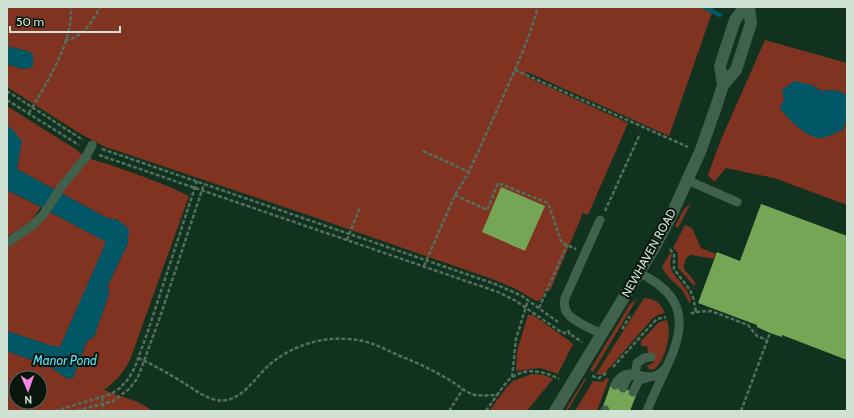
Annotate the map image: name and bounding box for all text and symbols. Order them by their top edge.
scale bar [10,8,120,34]
text: 50 m [16,14,44,29]
street label: NEWHAVEN ROAD [618,205,679,300]
water label: Manor Pond [32,352,97,368]
north arrow [8,370,48,410]
text: N [24,393,32,407]

